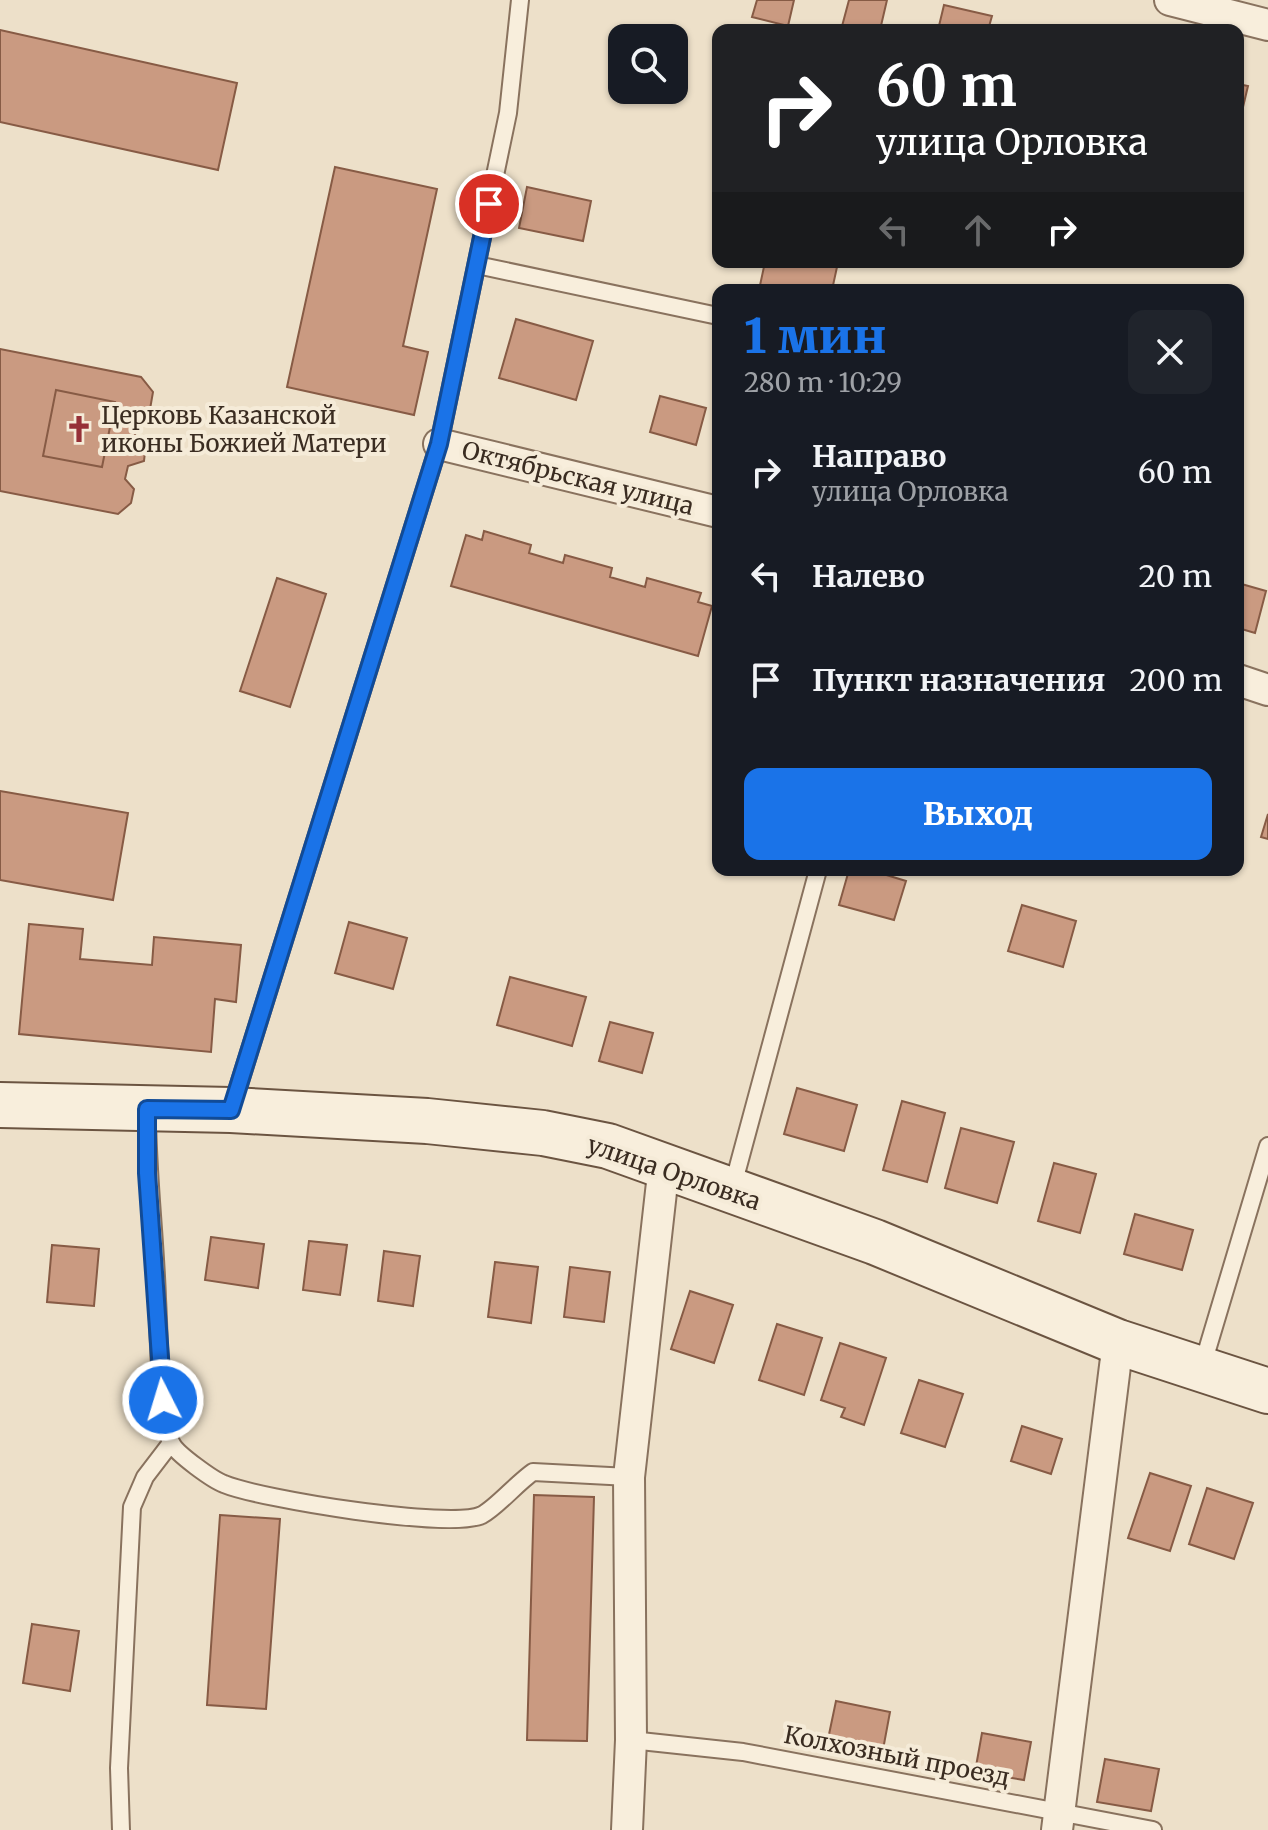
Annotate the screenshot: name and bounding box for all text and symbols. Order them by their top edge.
map controls [608,24,688,104]
button: search [608,24,688,104]
text: 60 m [876,51,1017,121]
icon: right [744,56,848,160]
text: улица Орловка [876,120,1148,165]
pin [455,170,523,238]
icon: arrive [467,182,511,226]
icon: left [872,208,916,252]
icon: ahead [956,208,1000,252]
icon: right [1040,208,1084,252]
text: 1 мин [744,306,887,366]
button: close [1128,310,1212,394]
text: 280 m · 10:29 [744,366,902,399]
place label: Церковь Казанской иконы Божией Матери [101,400,387,459]
church icon: Церковь Казанской иконы Божией Матери [64,414,94,444]
street label: Октябрьская улица [459,434,697,522]
text: Направо [812,437,946,475]
icon: right [744,450,788,494]
text: 60 m [1138,453,1212,491]
text: улица Орловка [812,475,1008,508]
icon: left [744,554,788,598]
text: Налево [812,557,925,595]
text: 20 m [1139,557,1212,595]
icon: arrive [744,658,788,702]
text: Пункт назначения [812,661,1106,699]
text: 200 m [1130,661,1223,699]
button: Выход [744,768,1212,860]
street label: улица Орловка [583,1129,765,1217]
position arrow [121,1358,205,1442]
street label: Колхозный проезд [782,1719,1012,1793]

